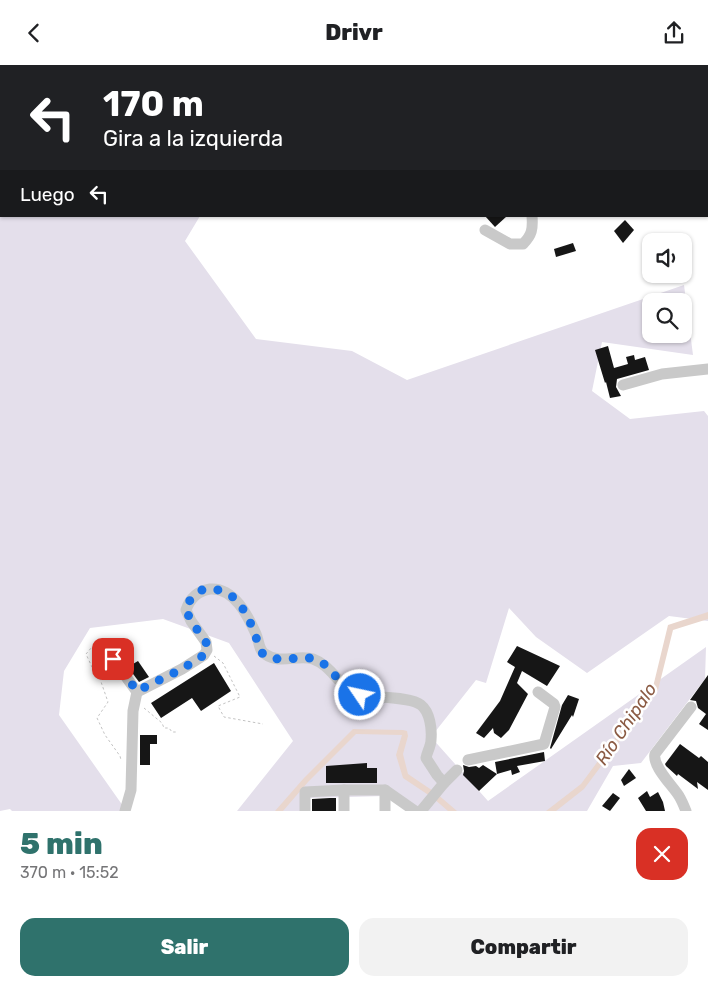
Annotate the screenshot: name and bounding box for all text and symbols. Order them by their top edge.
icon: back [20,19,48,47]
text: Drivr [325,19,383,46]
icon: share [660,19,688,47]
text: 170 m [103,83,204,125]
icon: left [20,85,85,150]
text: Gira a la izquierda [103,125,283,152]
icon: left [85,180,113,208]
text: Luego [20,183,75,206]
map controls [642,233,692,343]
button: sound [642,233,692,283]
button: search [642,293,692,343]
pin [92,638,134,680]
icon: arrive [99,645,127,673]
position arrow [333,668,385,720]
water label: Río Chipalo [591,679,661,769]
text: 5 min [20,826,103,862]
button: close [636,828,688,880]
text: 370 m · 15:52 [20,863,119,882]
button: Salir [20,918,349,976]
button: Compartir [359,918,688,976]

